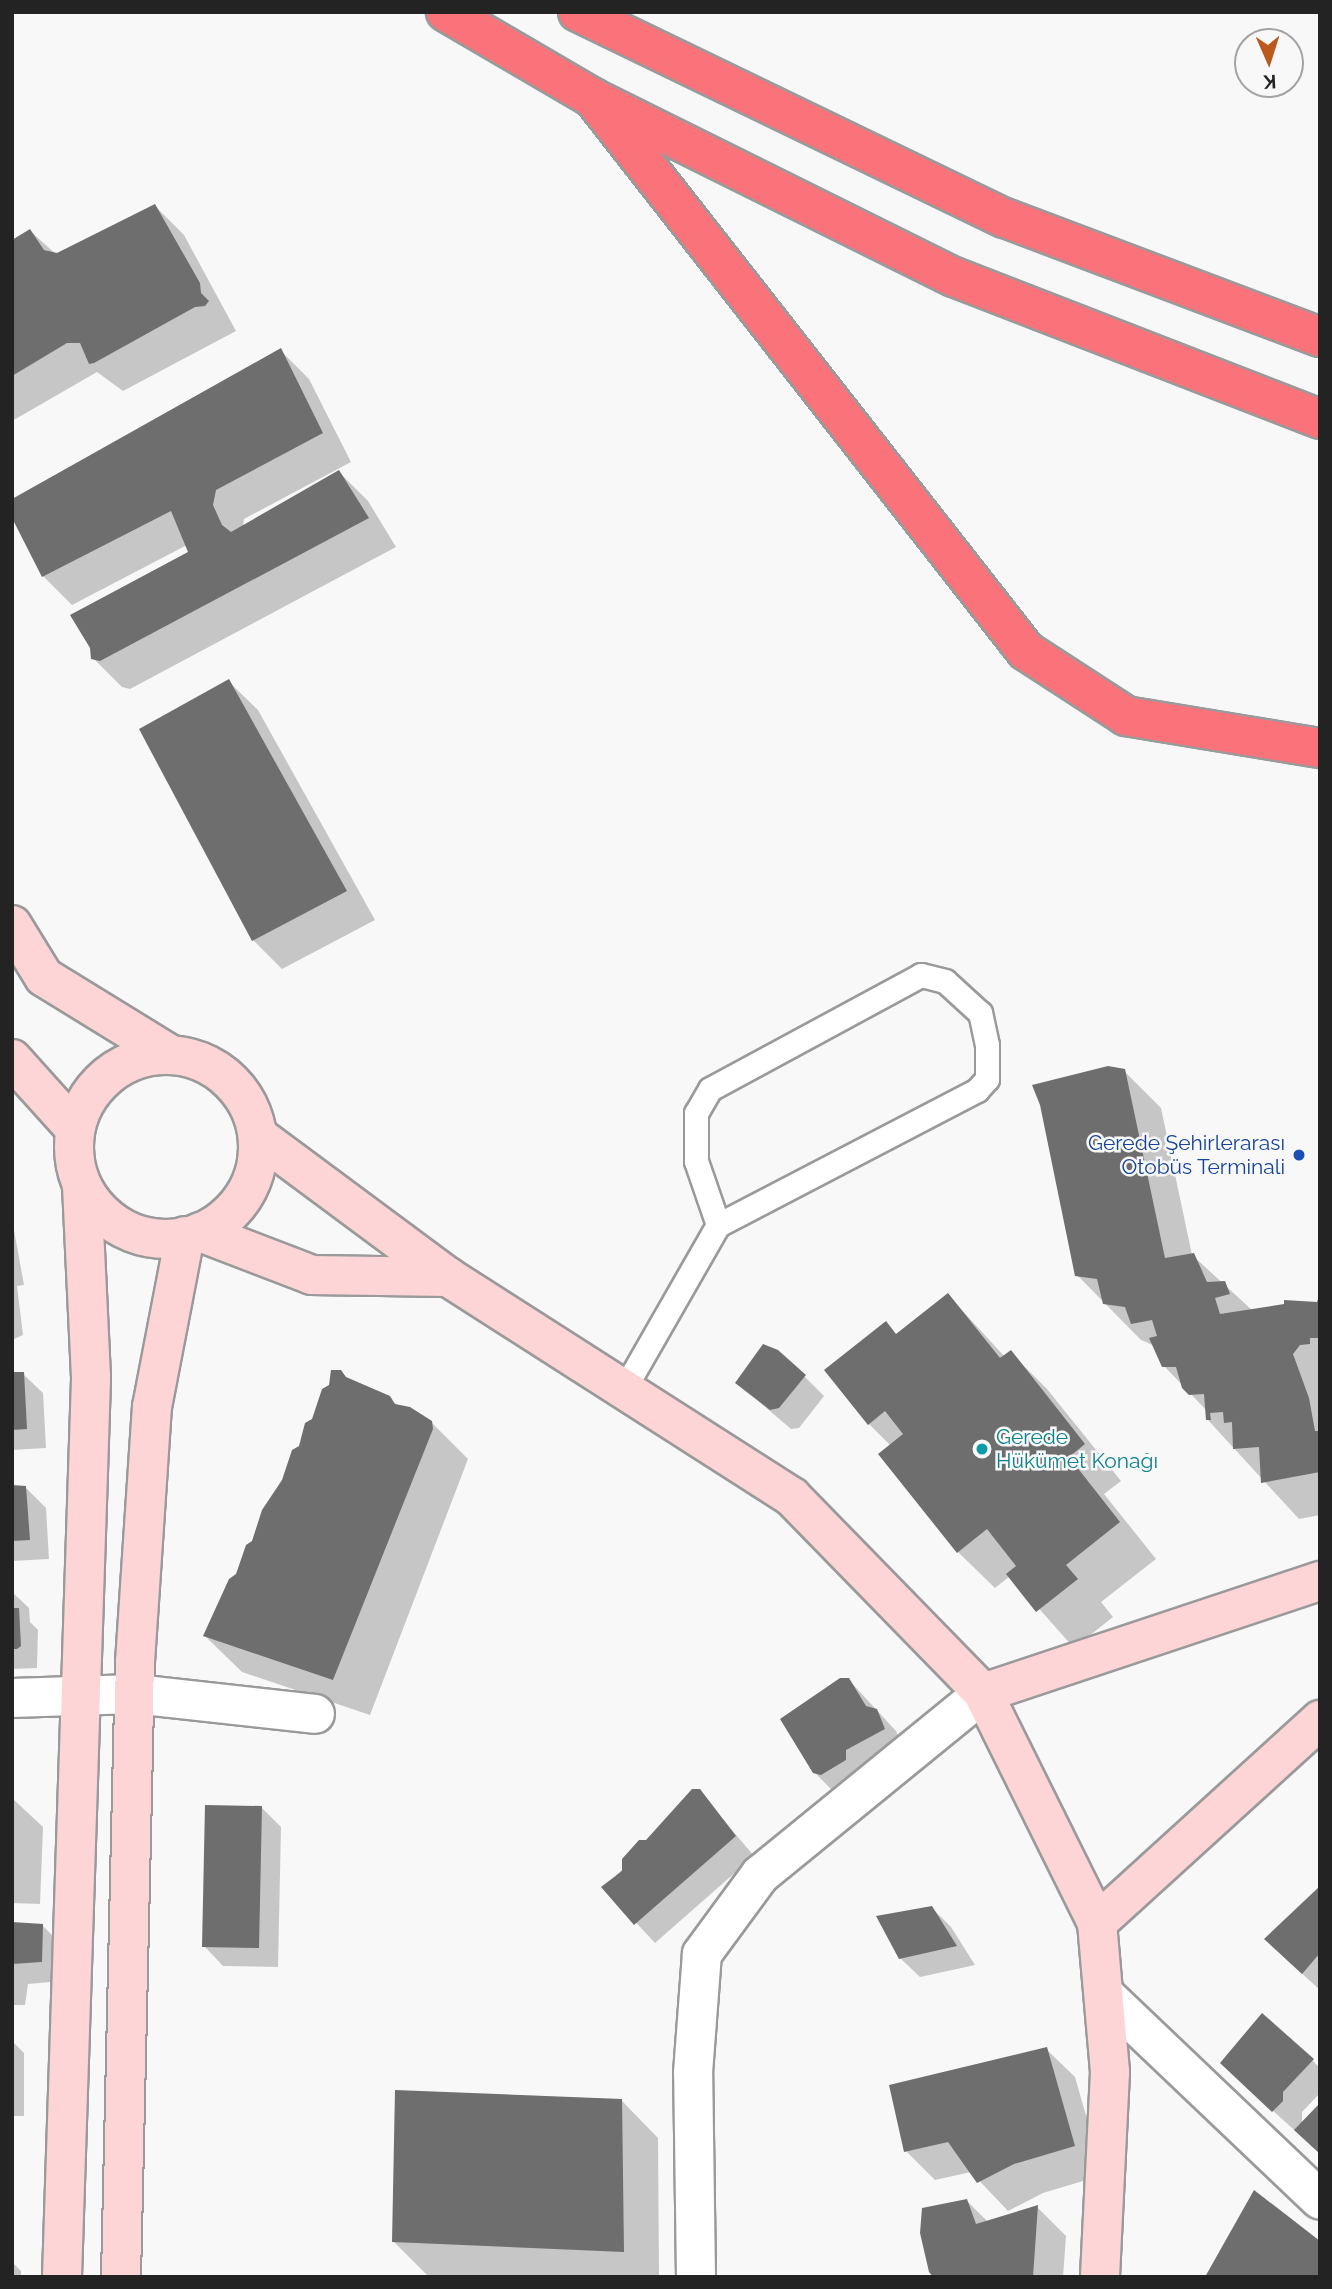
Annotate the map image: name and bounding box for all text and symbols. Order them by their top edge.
north arrow [1234,28,1304,98]
text: K [1263,71,1277,93]
place label: Gerede Şehirlerarası Otobüs Terminali [1088,1130,1285,1180]
marker: Gerede Şehirlerarası Otobüs Terminali [1291,1147,1307,1163]
place label: Gerede Hükümet Konağı [996,1424,1158,1474]
marker: Gerede Hükümet Konağı [974,1441,990,1457]

